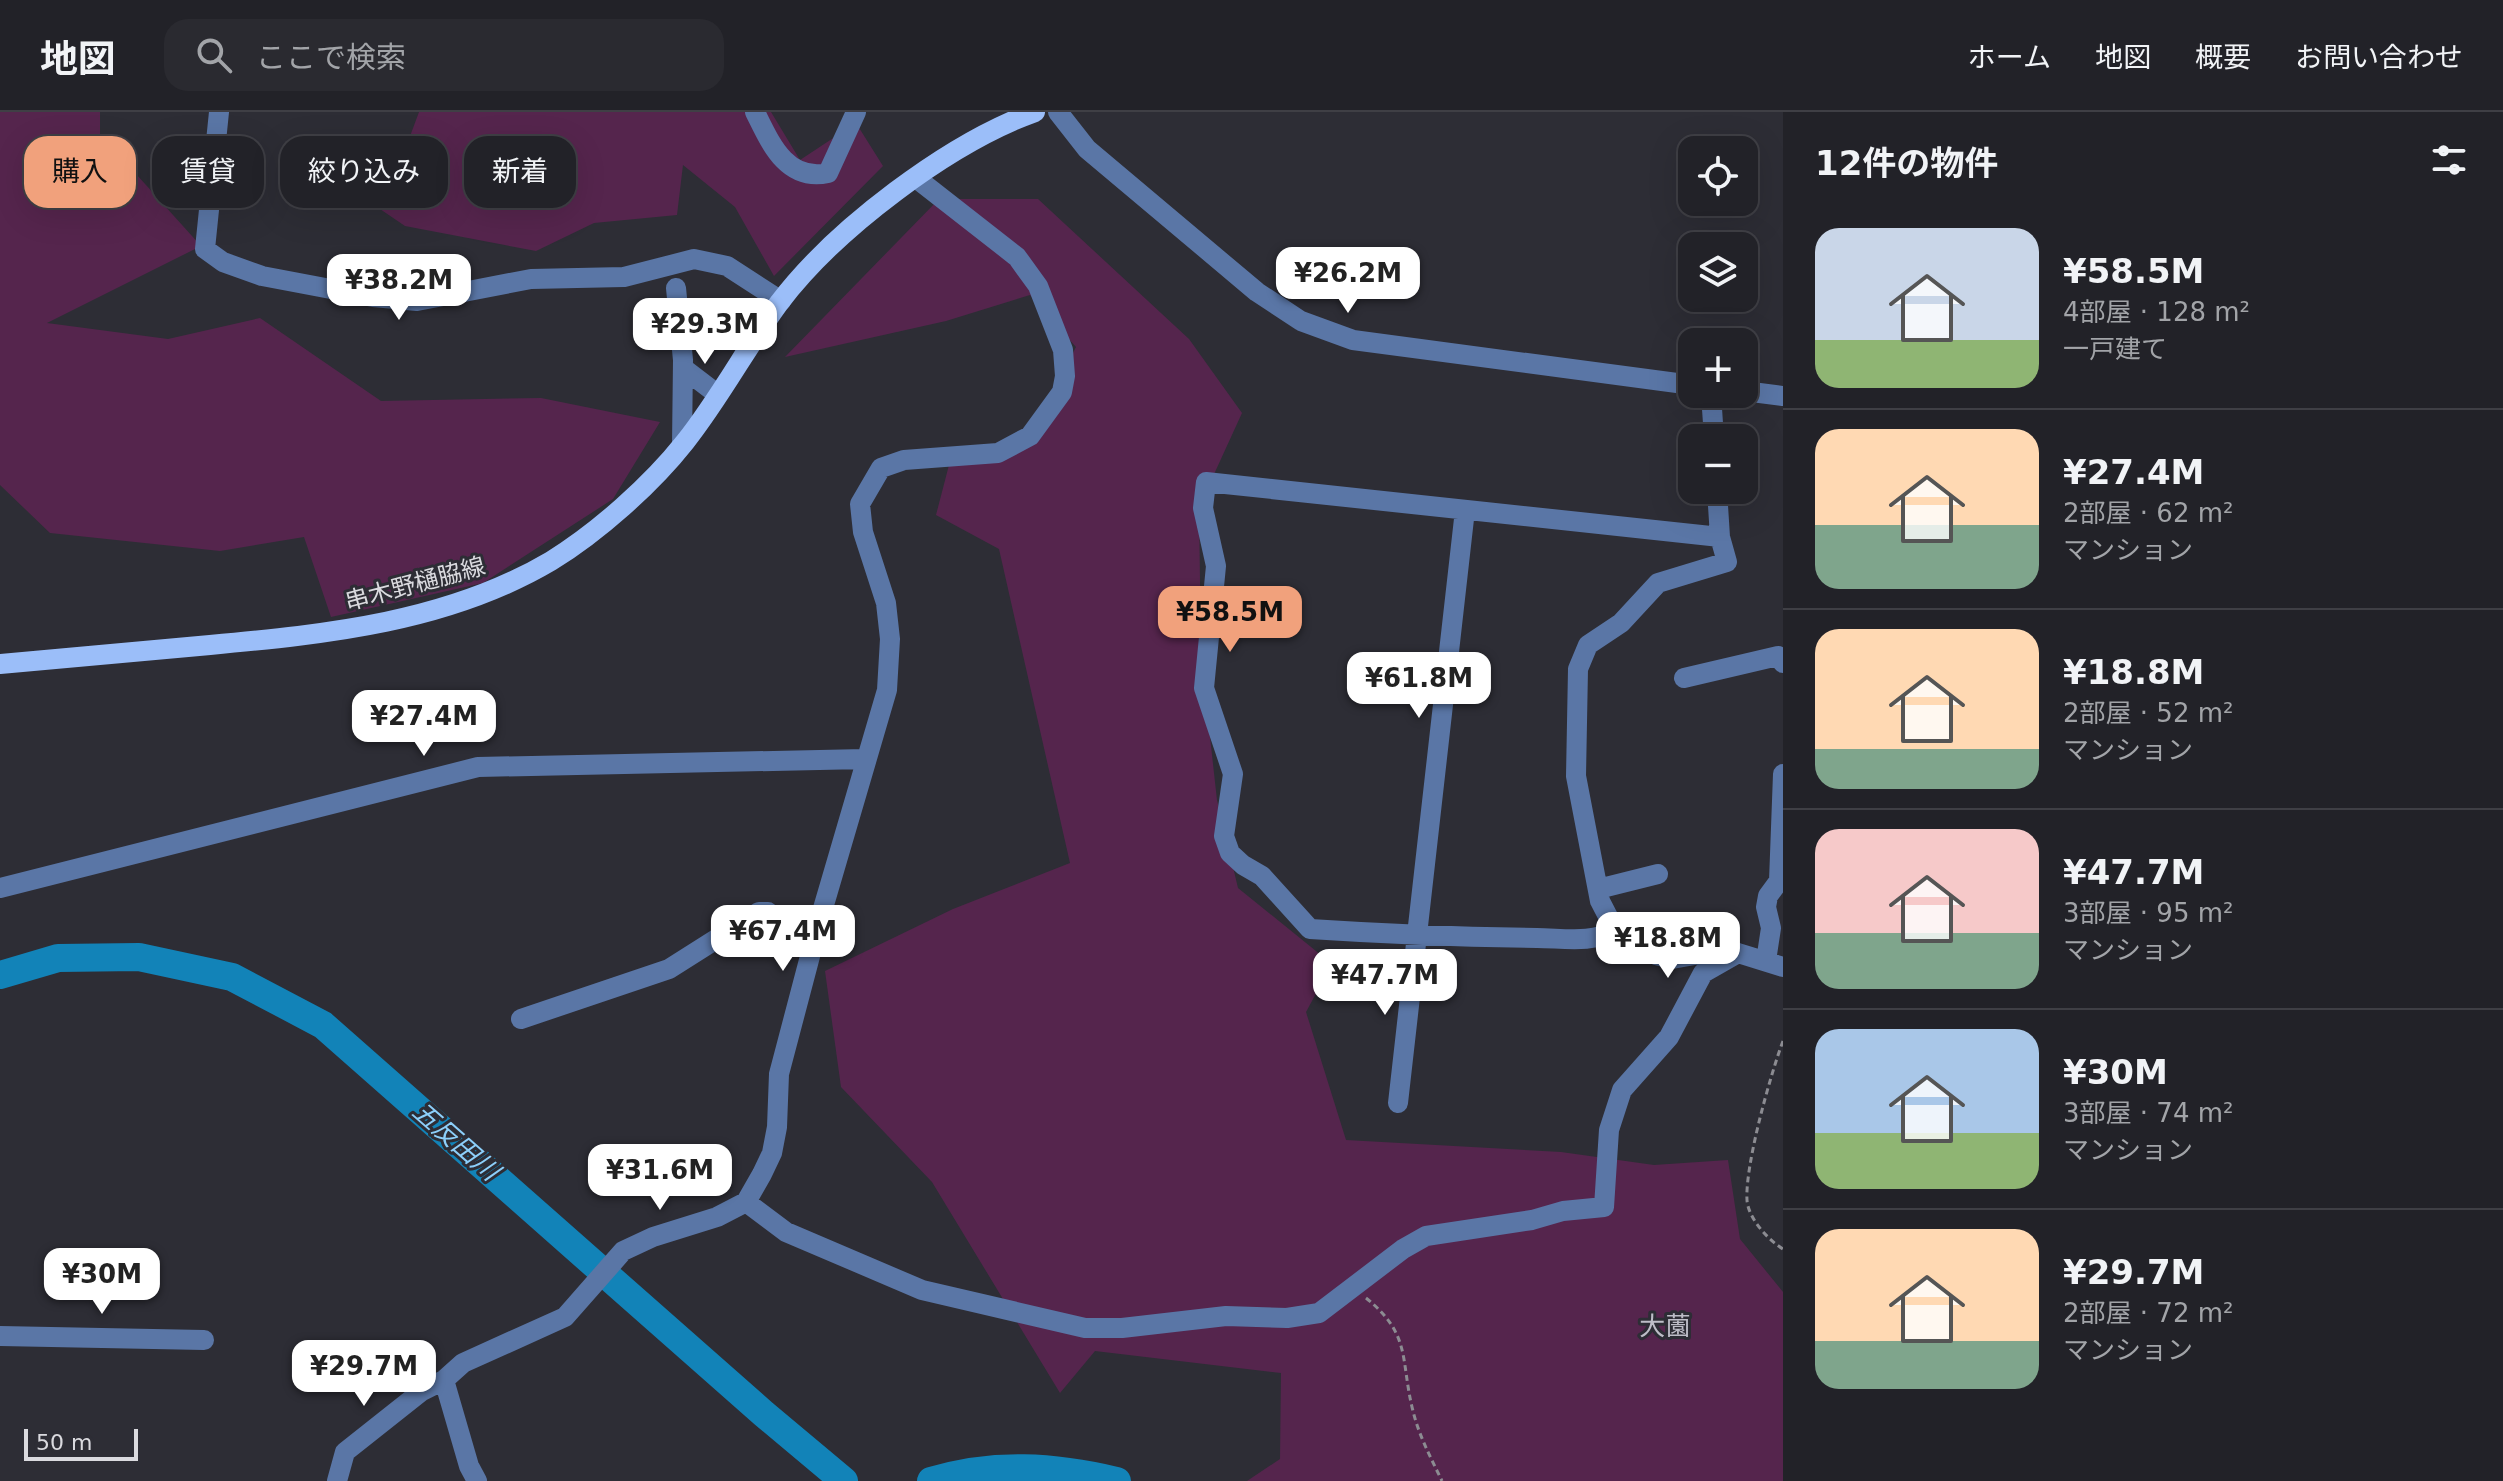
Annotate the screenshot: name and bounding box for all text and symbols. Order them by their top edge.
search box [164,19,724,91]
icon: search [192,33,236,77]
text: 地図 [40,37,116,81]
text: ここで検索 [256,40,406,75]
text: ホーム [1968,41,2051,74]
text: 地図 [2095,41,2151,74]
text: 概要 [2195,41,2251,74]
text: お問い合わせ [2295,41,2463,74]
chip: 購入 [24,136,136,208]
chip: 賃貸 [152,136,264,208]
chip: 絞り込み [280,136,448,208]
chip: 新着 [464,136,576,208]
map controls [1678,136,1758,504]
button: locate [1678,136,1758,216]
icon: filters [2427,138,2471,182]
text: 12件の物件 [1815,143,1998,183]
button: layers [1678,232,1758,312]
pin: ¥26.2M [1283,247,1413,315]
text: ¥58.5M [2063,251,2204,291]
pin: ¥38.2M [334,254,464,322]
text: ¥26.2M [1294,258,1402,288]
icon: home [1879,260,1975,356]
text: ¥38.2M [345,265,453,295]
text: 4部屋 · 128 m² [2063,297,2250,327]
pin: ¥29.3M [640,298,770,366]
text: ¥29.3M [651,309,759,339]
button: + [1678,328,1758,408]
text: 一戸建て [2063,334,2167,364]
button: − [1678,424,1758,504]
text: ¥27.4M [2063,452,2204,492]
icon: home [1879,461,1975,557]
text: 2部屋 · 62 m² [2063,498,2233,528]
text: マンション [2063,535,2193,565]
street label: 串木野樋脇線 [342,552,488,616]
pin: ¥58.5M [1165,586,1295,654]
text: ¥58.5M [1176,597,1284,627]
pin: ¥61.8M [1354,652,1484,720]
text: ¥18.8M [2063,652,2204,692]
icon: home [1879,661,1975,757]
text: ¥61.8M [1365,663,1473,693]
pin: ¥27.4M [359,690,489,758]
text: 2部屋 · 52 m² [2063,698,2233,728]
text: ¥27.4M [370,701,478,731]
text: マンション [2063,735,2193,765]
text: ¥47.7M [2063,852,2204,892]
icon: home [1879,861,1975,957]
text: 3部屋 · 95 m² [2063,898,2233,928]
pin: ¥67.4M [718,905,848,973]
pin: ¥18.8M [1603,912,1733,980]
text: ¥67.4M [729,916,837,946]
text: ¥18.8M [1614,923,1722,953]
text: マンション [2063,935,2193,965]
pin: ¥47.7M [1320,949,1450,1017]
text: ¥47.7M [1331,960,1439,990]
text: ¥30M [2063,1052,2168,1092]
icon: home [1879,1061,1975,1157]
water label: 五反田川 [407,1096,507,1188]
text: 3部屋 · 74 m² [2063,1098,2233,1128]
text: マンション [2063,1135,2193,1165]
pin: ¥31.6M [595,1144,725,1212]
text: ¥31.6M [606,1155,714,1185]
pin: ¥30M [55,1248,149,1316]
text: ¥29.7M [2063,1252,2204,1292]
text: ¥30M [62,1259,142,1289]
icon: home [1879,1261,1975,1357]
text: 2部屋 · 72 m² [2063,1298,2233,1328]
district label: 大薗 [1639,1311,1691,1341]
text: マンション [2063,1335,2193,1365]
pin: ¥29.7M [299,1340,429,1408]
text: ¥29.7M [310,1351,418,1381]
scale bar [24,1425,138,1461]
text: 50 m [36,1430,92,1455]

